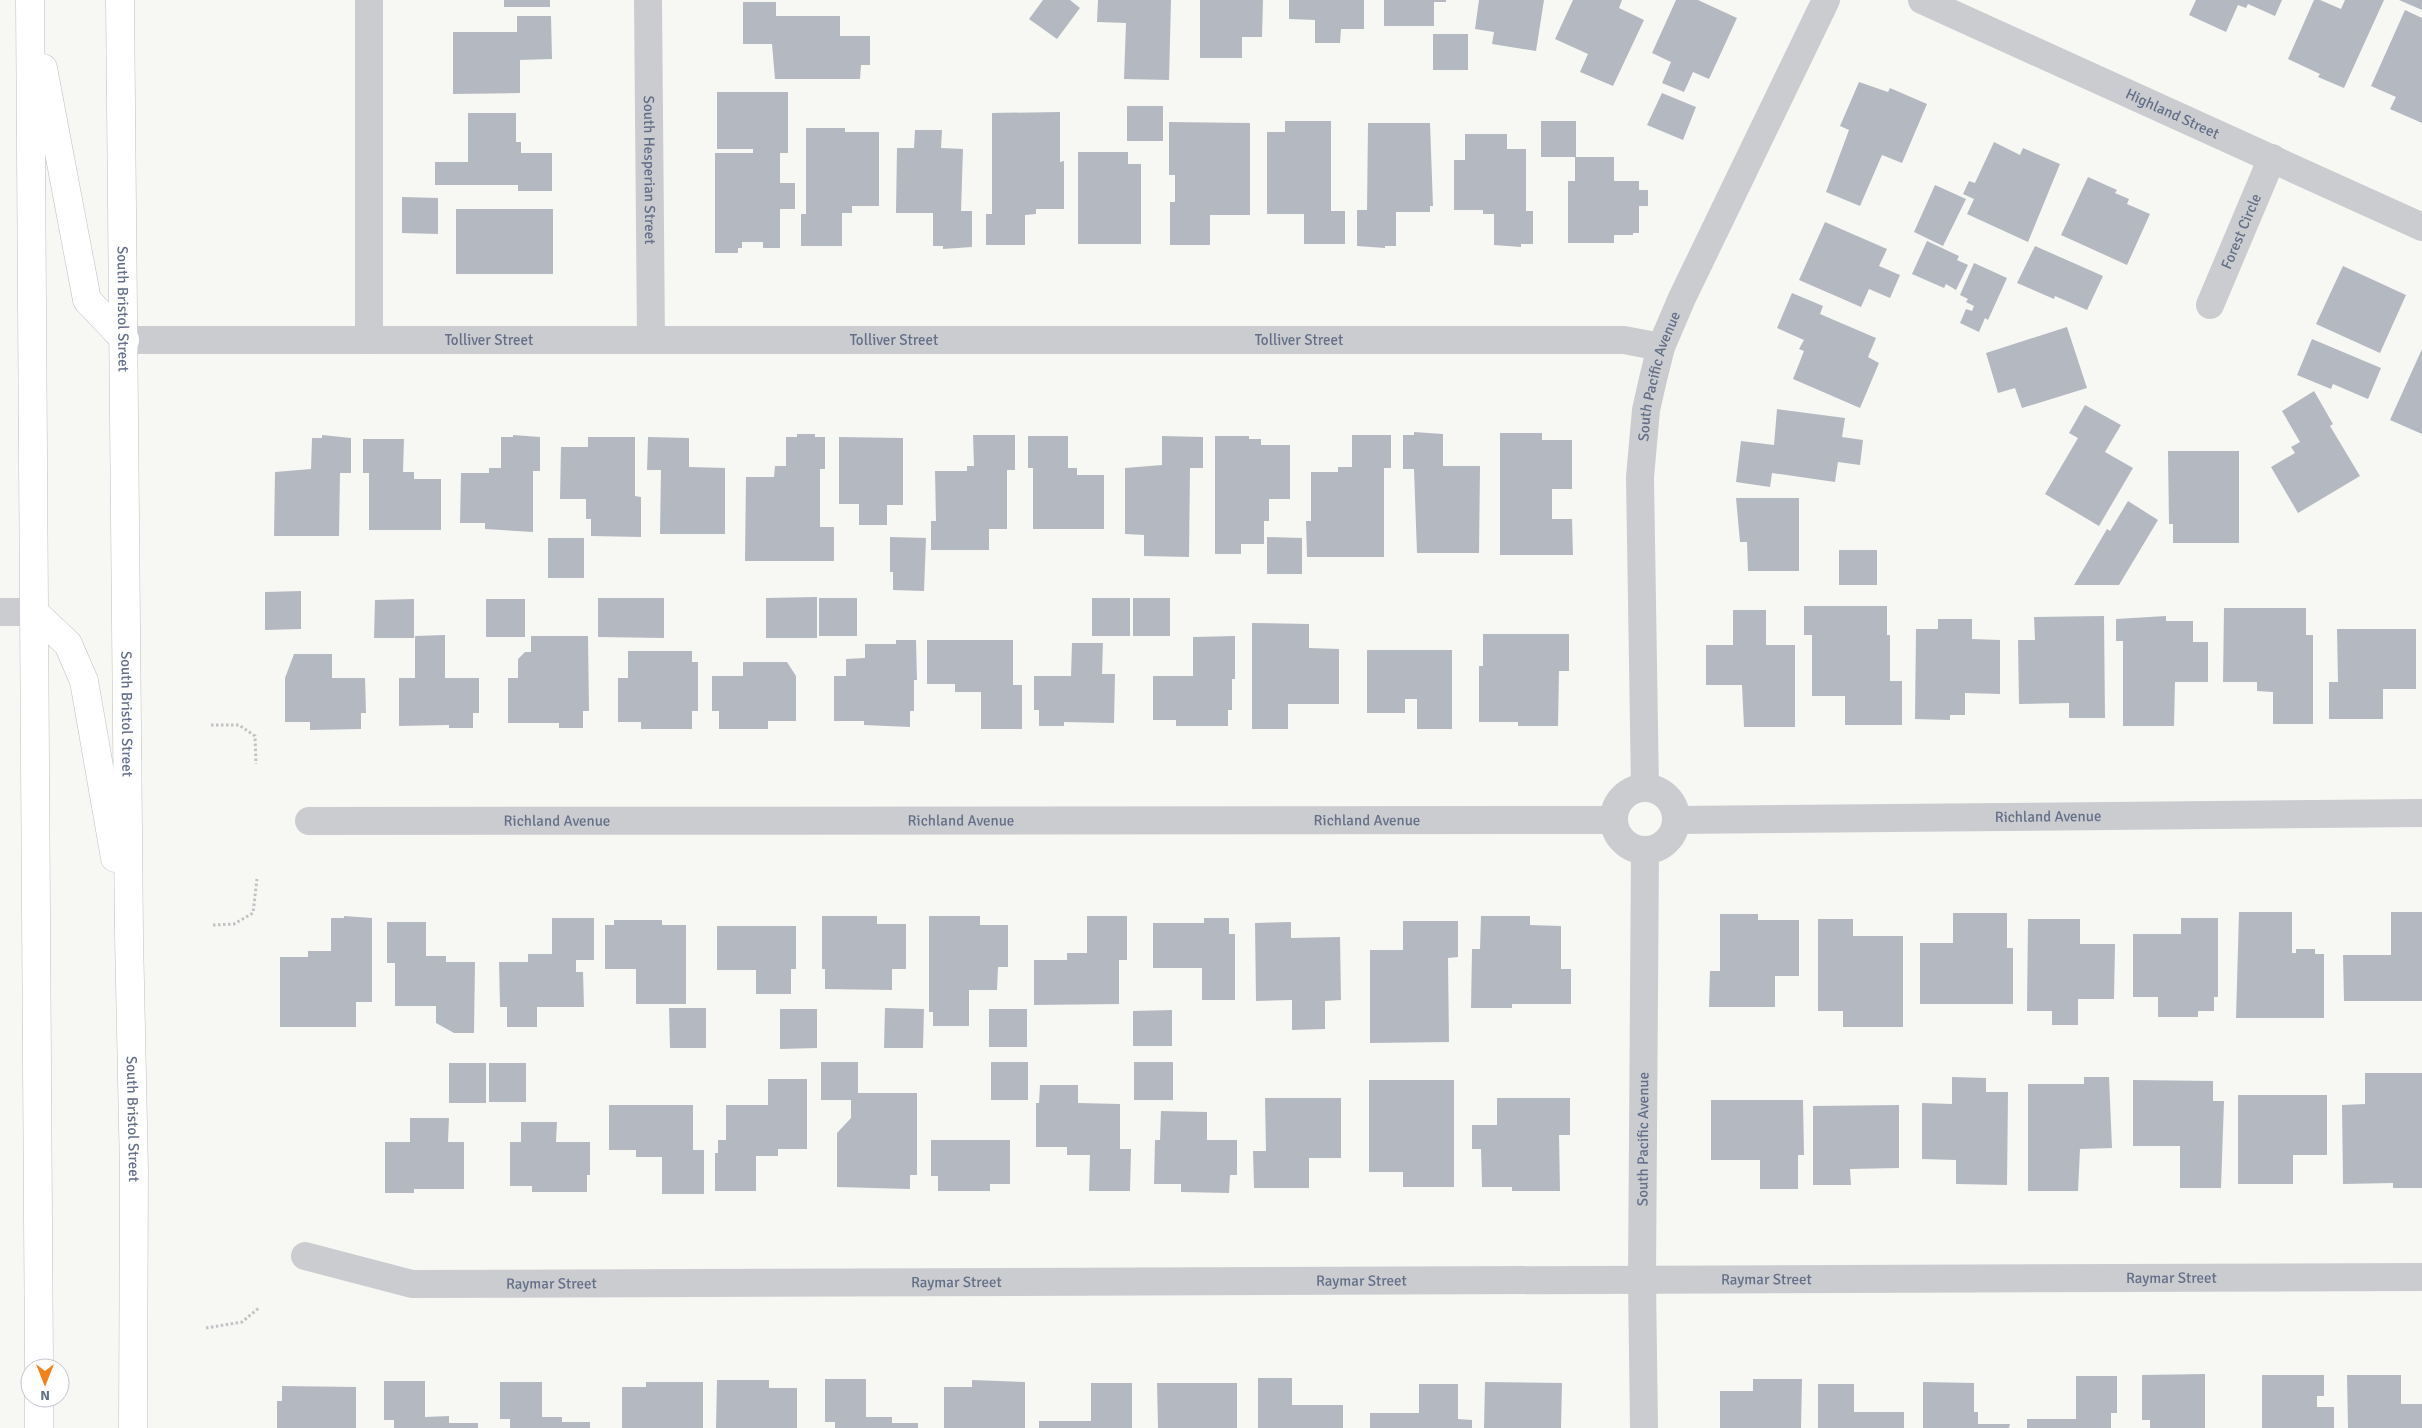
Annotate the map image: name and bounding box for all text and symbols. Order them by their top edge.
street label: Highland Street [2123,85,2222,143]
street label: South Hesperian Street [640,95,659,245]
street label: Forest Circle [2217,191,2265,272]
street label: South Bristol Street [113,246,133,372]
street label: South Pacific Avenue [1634,309,1684,442]
street label: Tolliver Street [445,331,533,349]
street label: Tolliver Street [850,331,938,349]
street label: Tolliver Street [1255,331,1343,349]
street label: South Bristol Street [117,651,136,777]
street label: Richland Avenue [1995,807,2101,826]
street label: Richland Avenue [908,811,1014,830]
street label: Richland Avenue [1314,811,1420,829]
street label: Richland Avenue [504,812,610,830]
street label: South Bristol Street [123,1056,143,1182]
street label: South Pacific Avenue [1634,1072,1652,1206]
street label: Raymar Street [2126,1269,2217,1287]
street label: Raymar Street [1721,1270,1812,1288]
street label: Raymar Street [1316,1272,1407,1290]
street label: Raymar Street [911,1273,1002,1291]
street label: Raymar Street [506,1274,597,1293]
north arrow [20,1358,70,1408]
text: N [40,1387,50,1404]

